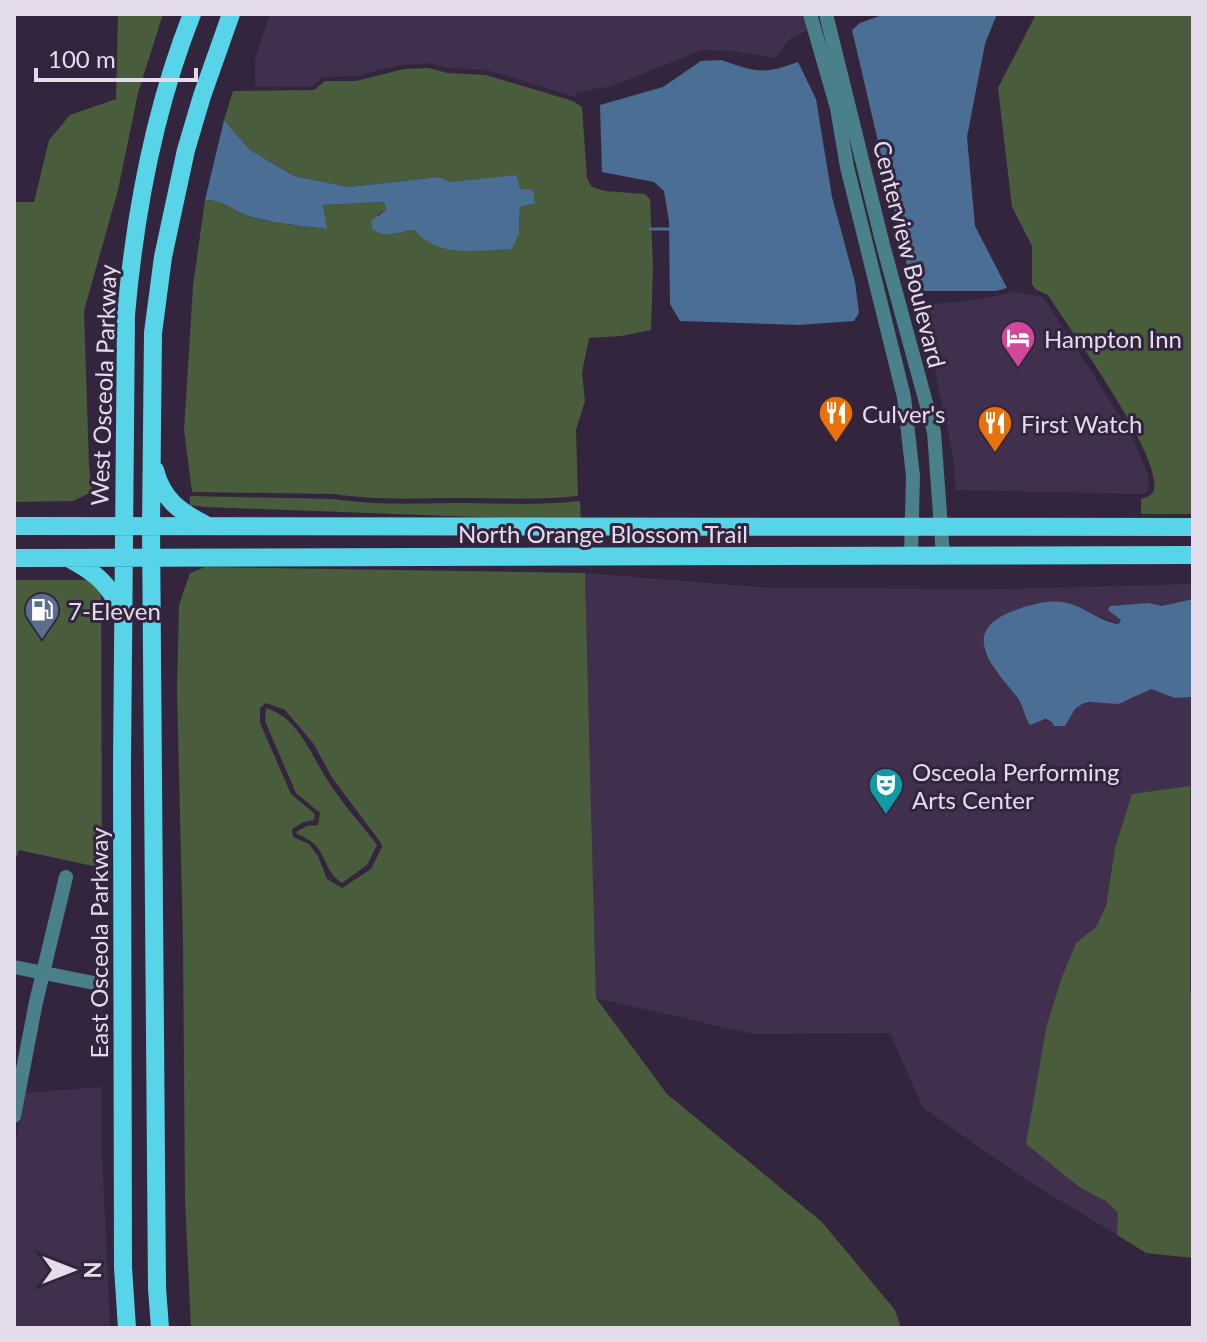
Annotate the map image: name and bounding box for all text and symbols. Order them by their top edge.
scale bar [36,32,196,82]
text: 100 m [48,44,116,73]
street label: Centerview Boulevard [868,137,952,371]
street label: West Osceola Parkway [84,263,122,506]
hotel icon: Hampton Inn [999,319,1037,369]
place label: Hampton Inn [1044,324,1182,353]
restaurant icon: Culver's [817,394,855,444]
place label: Culver's [862,399,945,428]
restaurant icon: First Watch [976,404,1014,454]
place label: First Watch [1021,409,1142,438]
street label: North Orange Blossom Trail [458,519,748,548]
fuel station icon: 7-Eleven [23,591,61,641]
place label: 7-Eleven [68,596,161,625]
place label: Osceola Performing Arts Center [912,757,1120,814]
theatre icon: Osceola Performing Arts Center [867,766,905,816]
street label: East Osceola Parkway [84,827,113,1059]
north arrow [32,1230,112,1310]
text: N [79,1262,106,1278]

